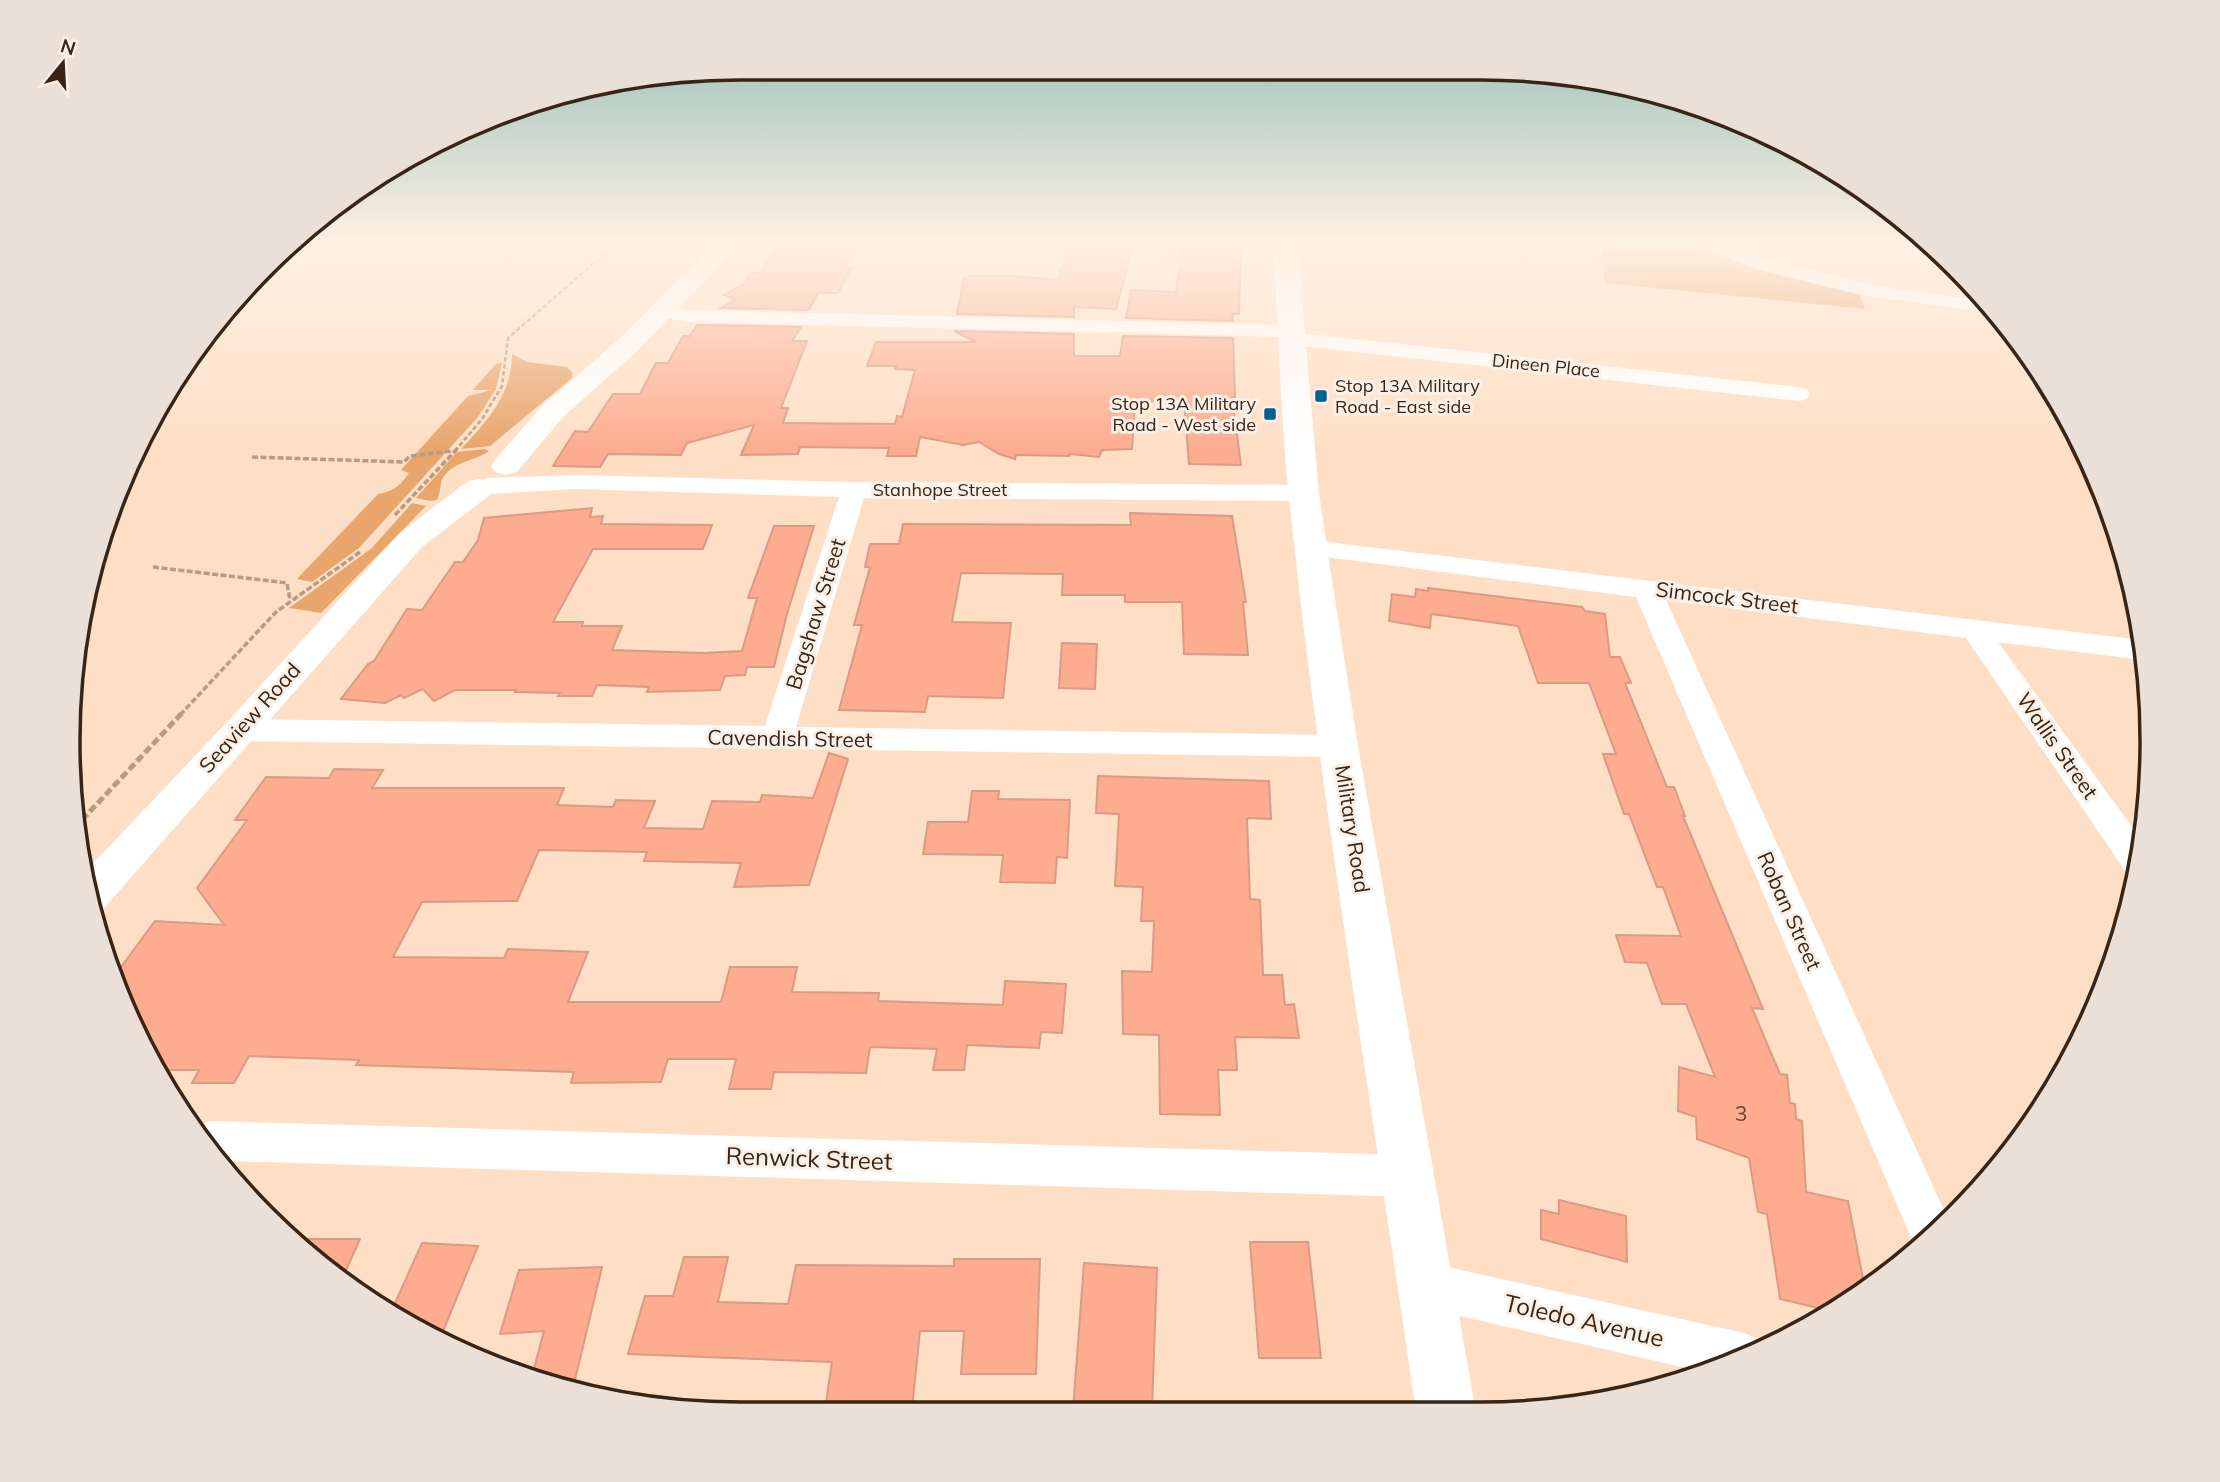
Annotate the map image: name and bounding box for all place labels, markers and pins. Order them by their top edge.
place label: Stop 13A Military Road - East side [1335,374,1480,418]
marker: Stop 13A Military Road - East side [1313,388,1329,404]
place label: Stop 13A Military Road - West side [1111,392,1256,436]
marker: Stop 13A Military Road - West side [1262,406,1278,422]

